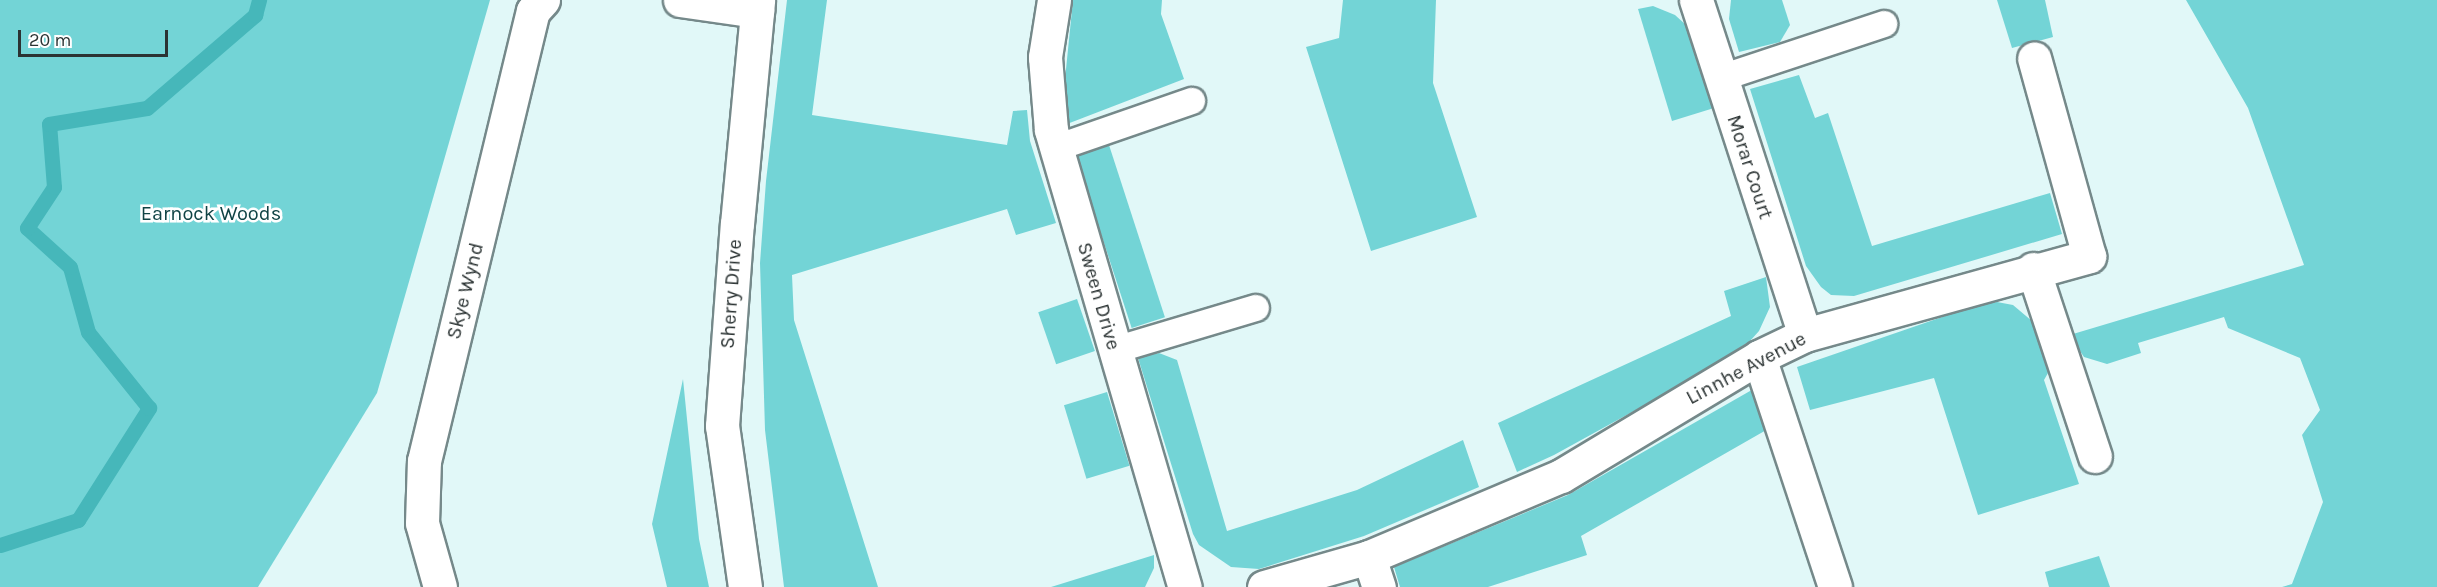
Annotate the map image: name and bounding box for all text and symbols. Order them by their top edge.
scale bar [21,18,171,56]
text: 20 m [29,29,71,51]
street label: Morar Court [1722,112,1778,222]
park label: Earnock Woods [141,201,281,225]
street label: Sherry Drive [715,238,747,350]
street label: Skye Wynd [441,240,489,342]
street label: Sween Drive [1072,240,1126,352]
street label: Linnhe Avenue [1682,326,1810,410]

